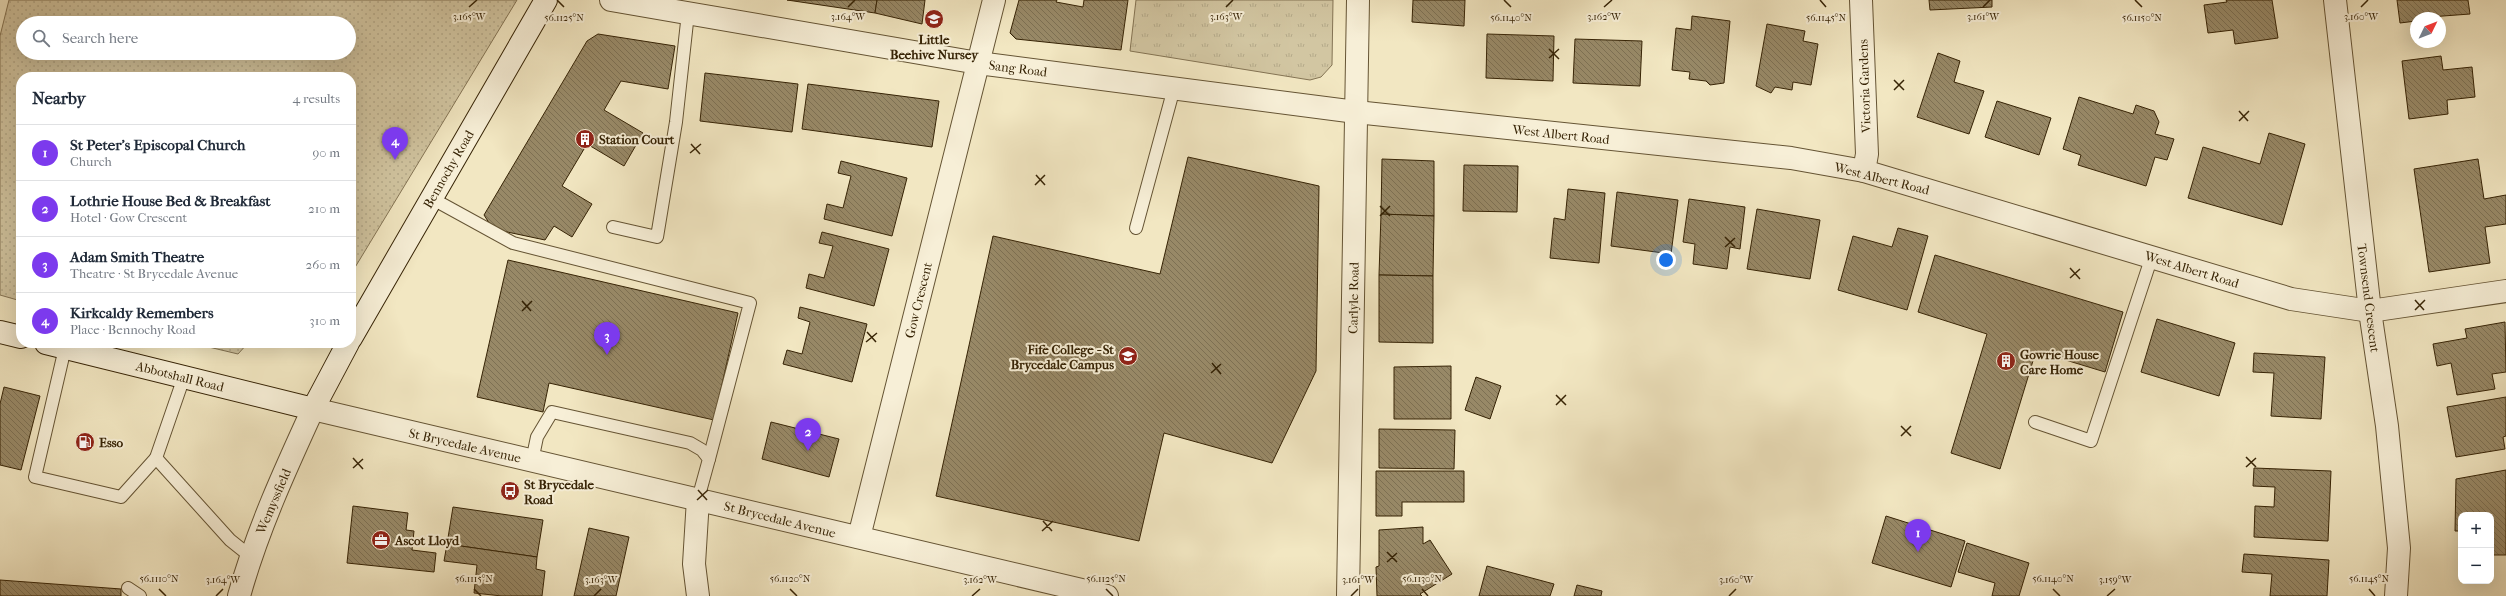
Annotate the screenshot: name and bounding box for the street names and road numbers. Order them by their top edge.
street label: Victoria Gardens [1855,39,1874,134]
street label: Sang Road [988,57,1049,80]
street label: West Albert Road [1511,122,1611,147]
street label: Bennochy Road [420,127,477,211]
street label: West Albert Road [1832,159,1932,198]
street label: Townsend Crescent [2354,243,2383,354]
street label: West Albert Road [2142,248,2242,291]
street label: Gow Crescent [902,260,935,340]
street label: Carlyle Road [1345,261,1362,334]
street label: Abbotshall Road [133,358,226,395]
street label: St Brycedale Avenue [407,425,523,466]
street label: Wemyssfield [253,465,294,537]
street label: St Brycedale Avenue [722,498,838,541]

